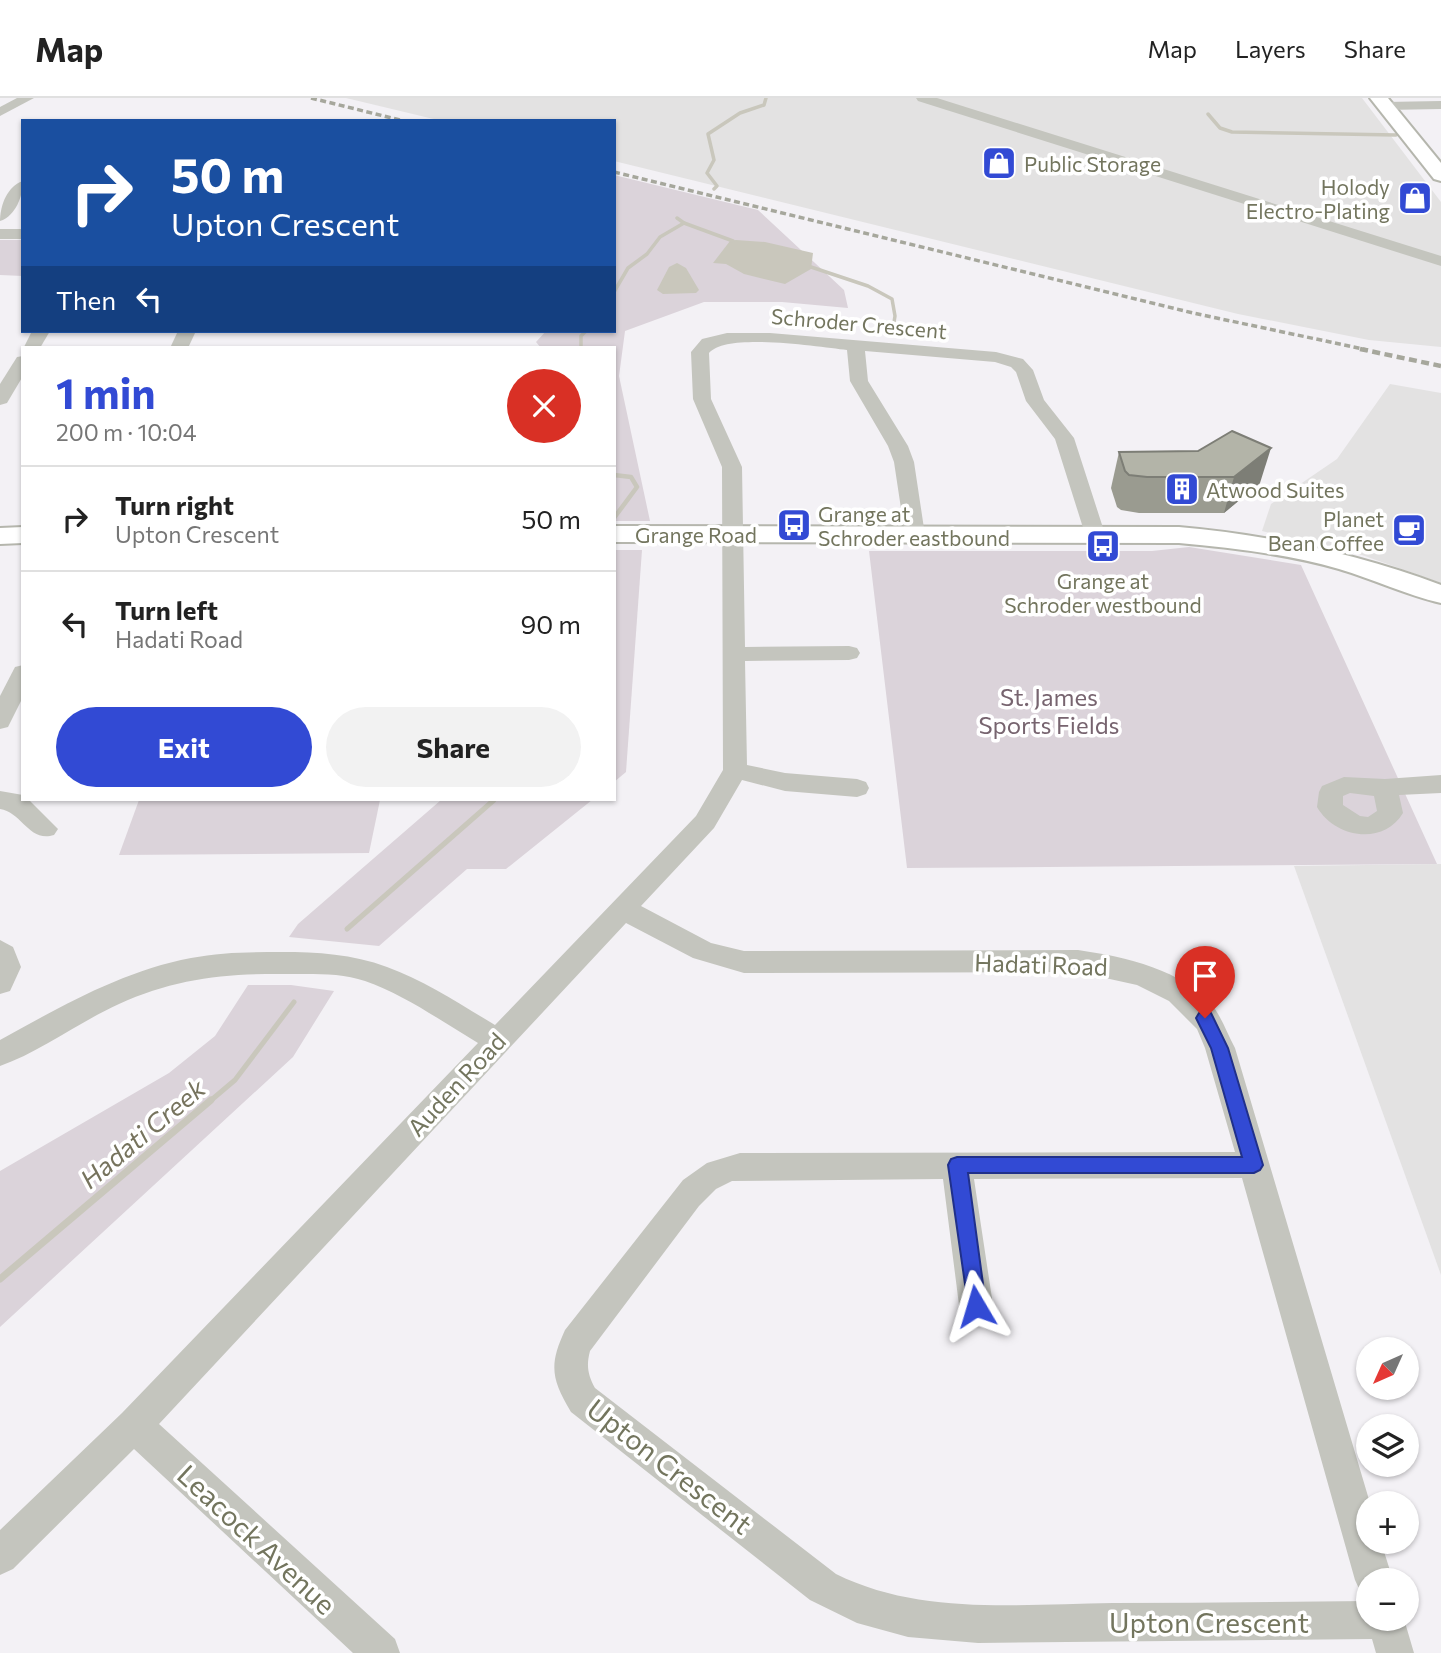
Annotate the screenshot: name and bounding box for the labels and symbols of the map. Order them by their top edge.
shop icon: Public Storage [980,144,1018,182]
place label: Public Storage [1024,151,1161,176]
place label: Holody Electro-Plating [1246,174,1390,223]
shop icon: Holody Electro-Plating [1396,179,1434,217]
street label: Schroder Crescent [770,303,948,343]
building icon: Atwood Suites [1163,470,1201,508]
place label: Atwood Suites [1206,477,1344,502]
place label: Grange at Schroder eastbound [818,501,1010,550]
bus stop icon: Grange at Schroder eastbound [775,506,813,544]
place label: Planet Bean Coffee [1268,506,1384,555]
cafe icon: Planet Bean Coffee [1390,511,1428,549]
street label: Grange Road [635,522,757,547]
bus stop icon: Grange at Schroder westbound [1084,527,1122,565]
place label: Grange at Schroder westbound [1004,568,1202,617]
park label: St. James Sports Fields [978,682,1120,739]
pin [1175,946,1235,1018]
street label: Hadati Road [974,947,1108,981]
street label: Auden Road [401,1026,511,1142]
water label: Hadati Creek [73,1071,211,1194]
position arrow [939,1269,1013,1343]
north arrow [1356,1337,1419,1400]
street label: Upton Crescent [581,1391,759,1541]
street label: Leacock Avenue [171,1457,343,1621]
street label: Upton Crescent [1109,1605,1309,1639]

